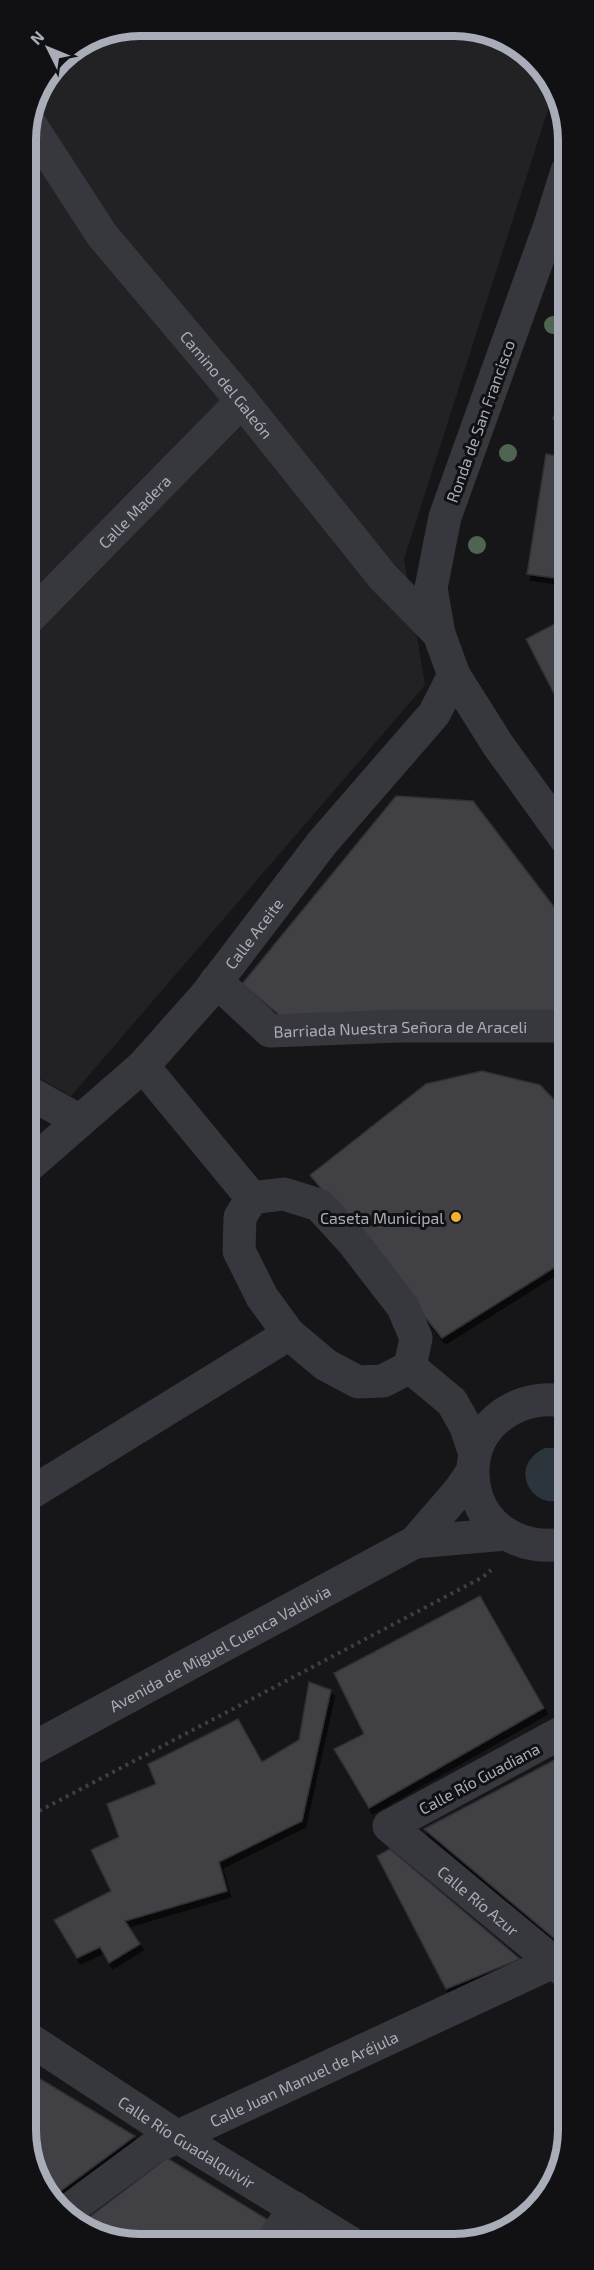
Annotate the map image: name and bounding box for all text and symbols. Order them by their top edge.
north arrow [18,18,78,78]
text: N [26,27,48,48]
street label: Camino del Galeón [177,326,277,442]
street label: Ronda de San Francisco [442,337,518,505]
street label: Calle Madera [94,470,174,552]
street label: Calle Aceite [220,894,286,972]
street label: Barriada Nuestra Señora de Araceli [273,1017,527,1040]
place label: Caseta Municipal [320,1208,444,1227]
marker: Caseta Municipal [449,1210,463,1224]
street label: Avenida de Miguel Cuenca Valdivia [106,1580,333,1715]
street label: Calle Río Guadiana [415,1738,543,1818]
street label: Calle Río Azur [434,1861,524,1940]
street label: Calle Juan Manuel de Aréjula [206,2026,401,2130]
street label: Calle Río Guadalquivir [115,2091,259,2192]

